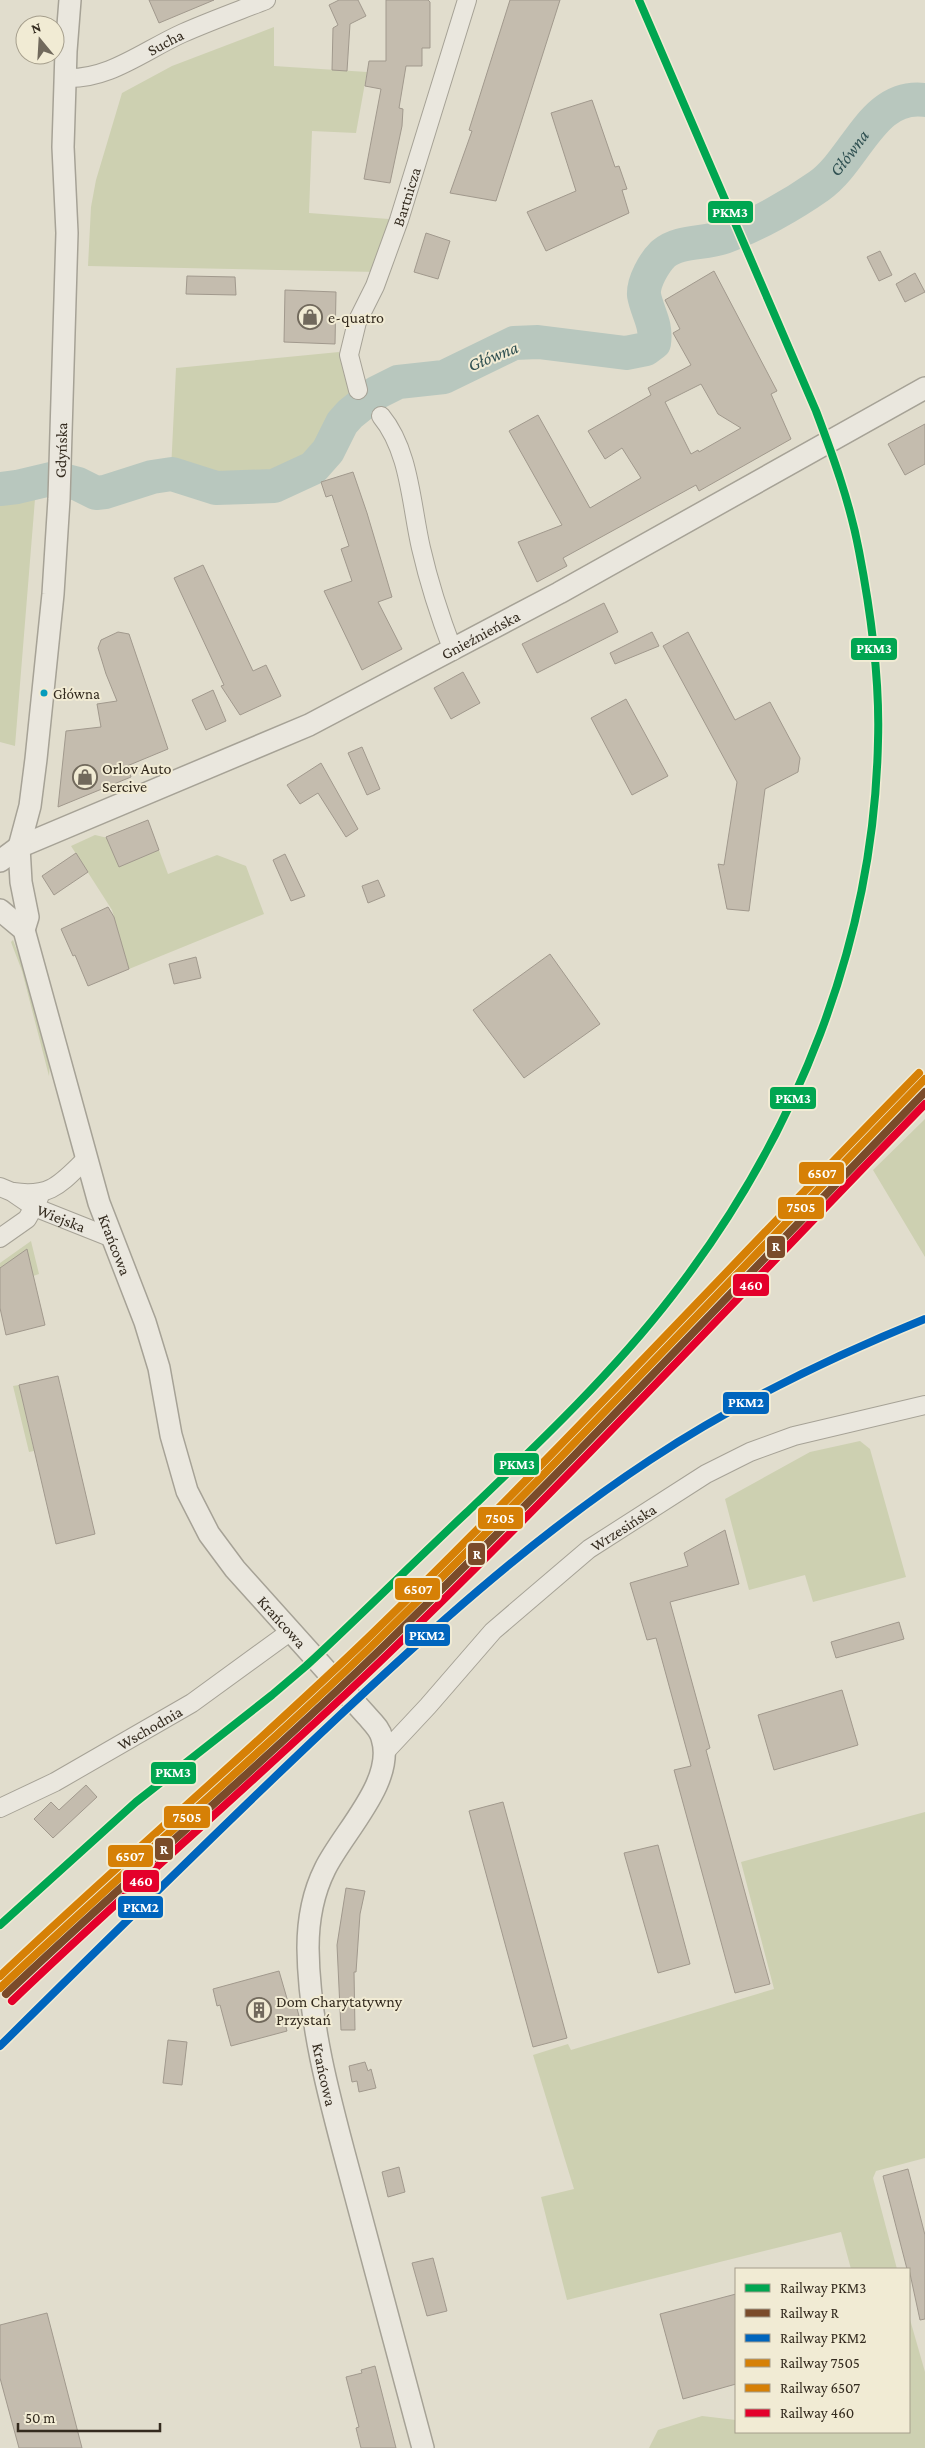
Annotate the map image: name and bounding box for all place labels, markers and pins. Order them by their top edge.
shop icon: e-quatro [297,304,323,330]
place label: e-quatro [328,309,384,327]
place label: Główna [53,686,100,702]
marker: Główna [39,688,49,698]
place label: Orlov Auto Sercive [102,760,171,795]
shop icon: Orlov Auto Sercive [72,764,98,790]
place label: Dom Charytatywny Przystań [276,1993,403,2029]
building icon: Dom Charytatywny Przystań [246,1997,272,2023]

